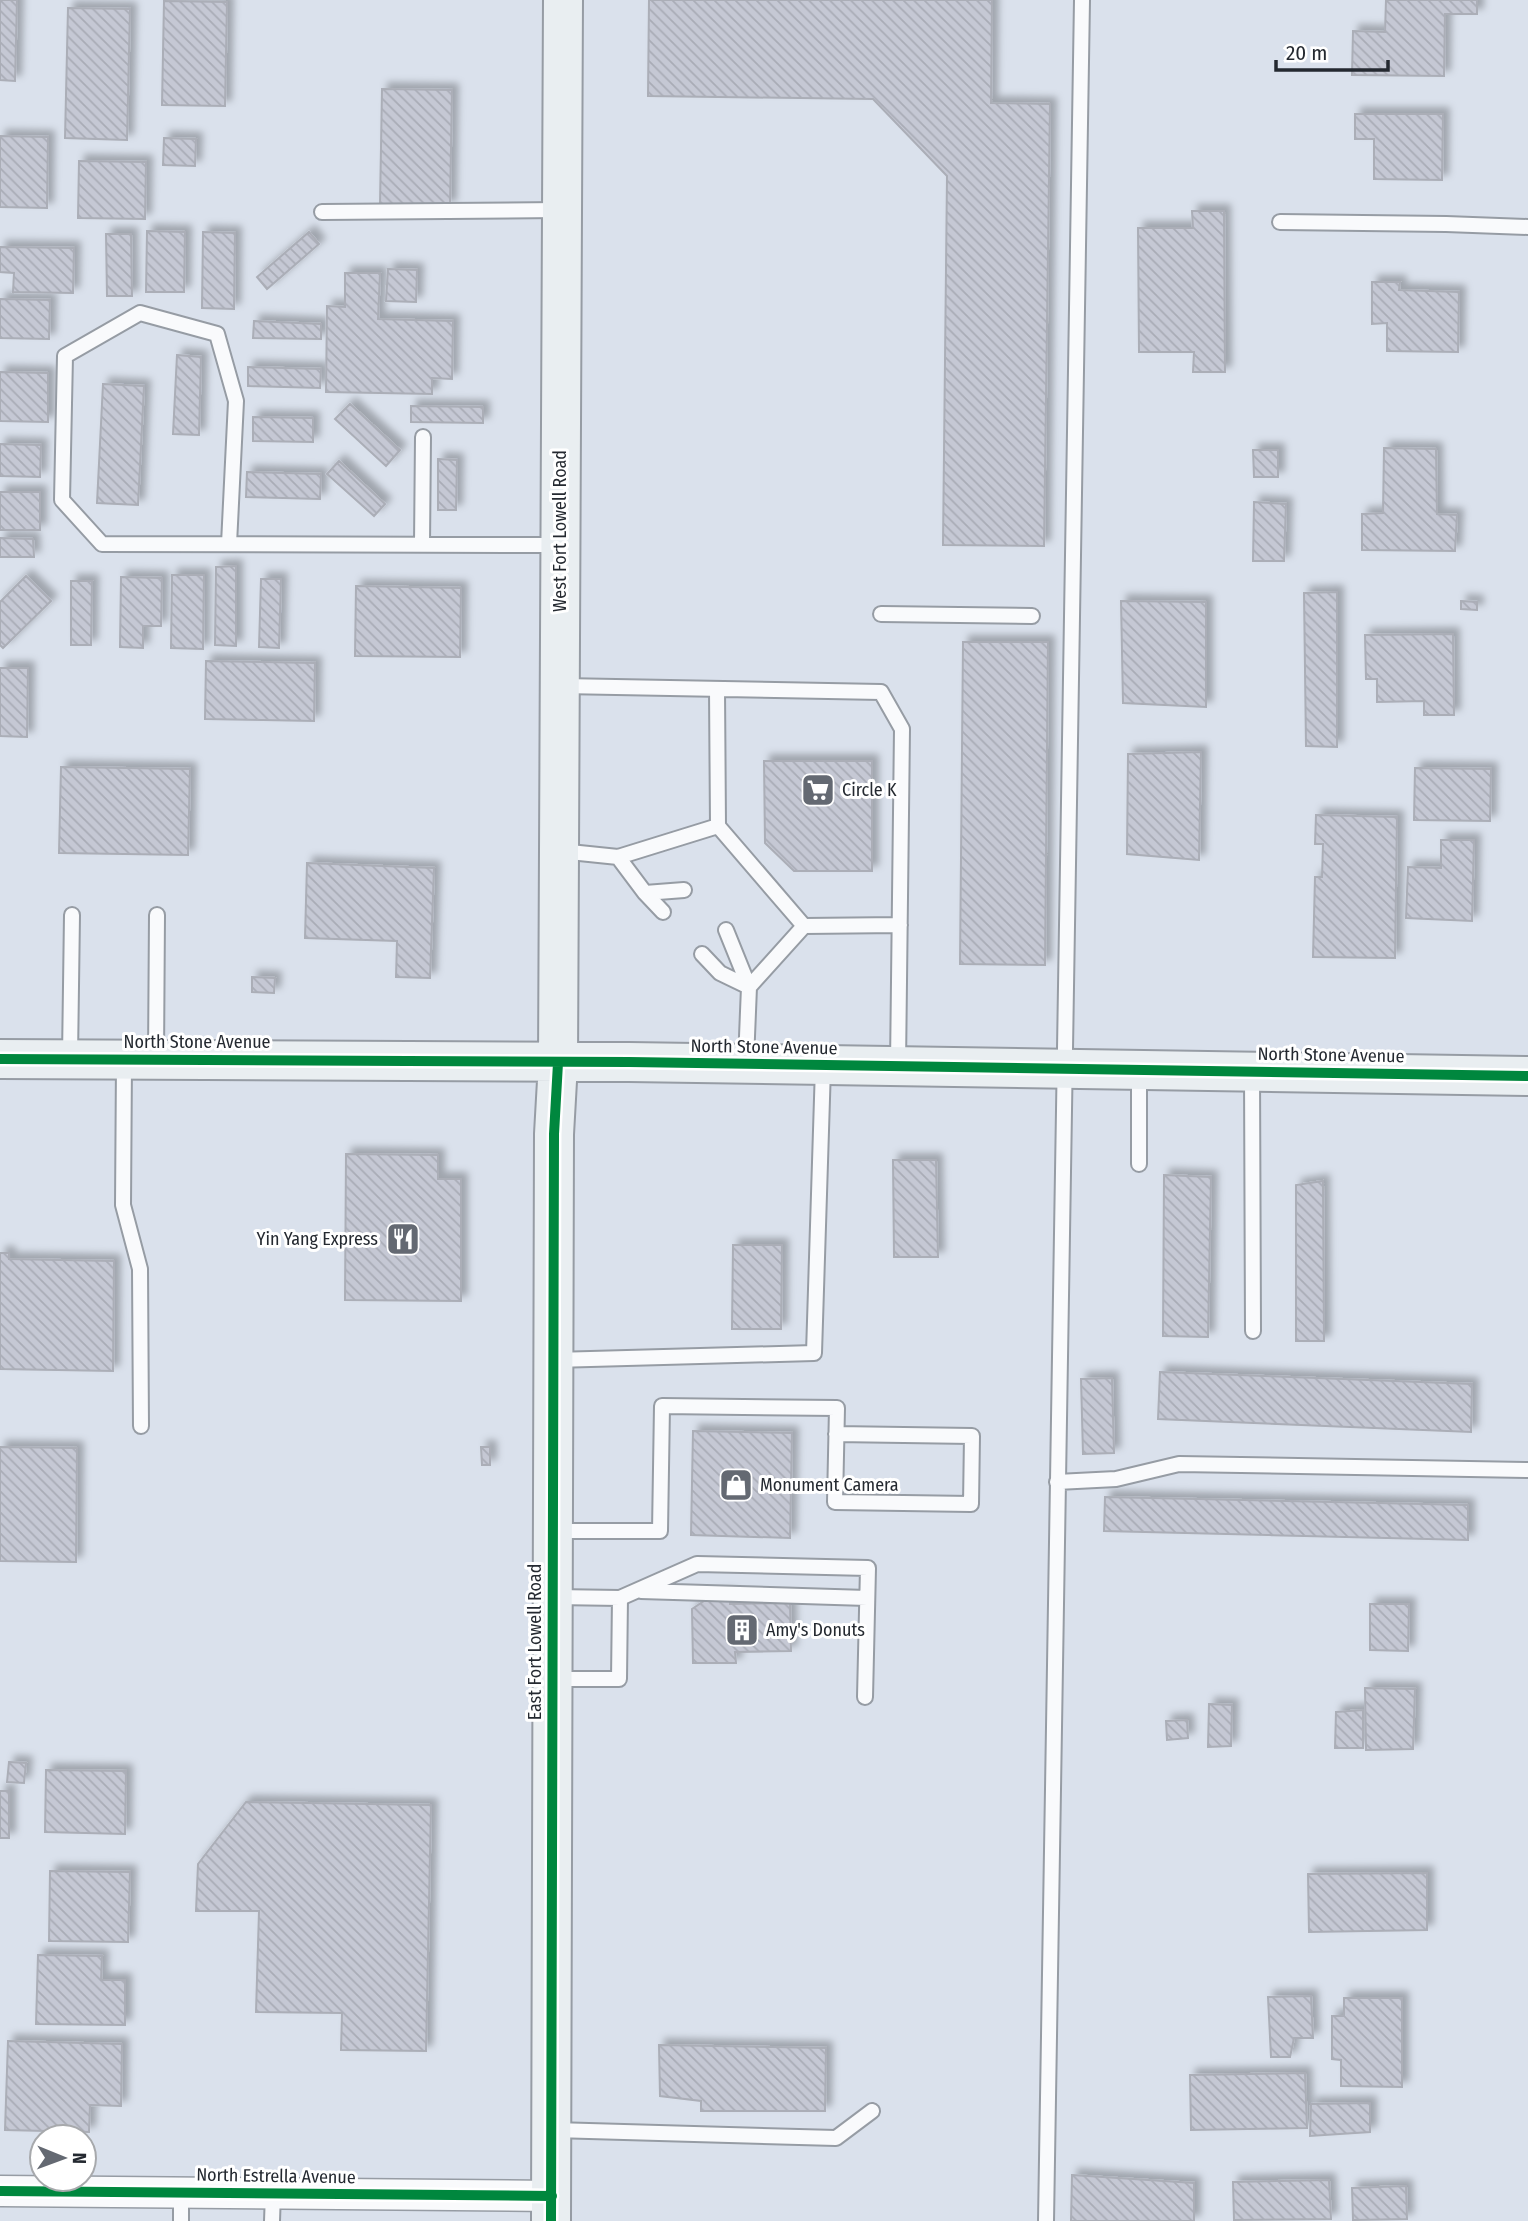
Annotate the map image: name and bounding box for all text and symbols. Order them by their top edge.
scale bar [1276,28,1388,72]
text: 20 m [1286,40,1327,66]
street label: West Fort Lowell Road [549,450,571,612]
supermarket icon: Circle K [799,771,837,809]
place label: Circle K [842,779,897,801]
street label: North Stone Avenue [124,1031,271,1053]
street label: North Stone Avenue [690,1035,838,1059]
street label: North Stone Avenue [1257,1043,1405,1067]
restaurant icon: Yin Yang Express [384,1220,422,1258]
place label: Yin Yang Express [256,1228,378,1250]
shop icon: Monument Camera [717,1466,755,1504]
place label: Monument Camera [760,1474,899,1496]
street label: East Fort Lowell Road [524,1564,546,1720]
building icon: Amy's Donuts [723,1611,761,1649]
place label: Amy's Donuts [766,1619,865,1641]
north arrow [28,2123,98,2193]
text: N [68,2152,91,2164]
street label: North Estrella Avenue [196,2164,356,2188]

